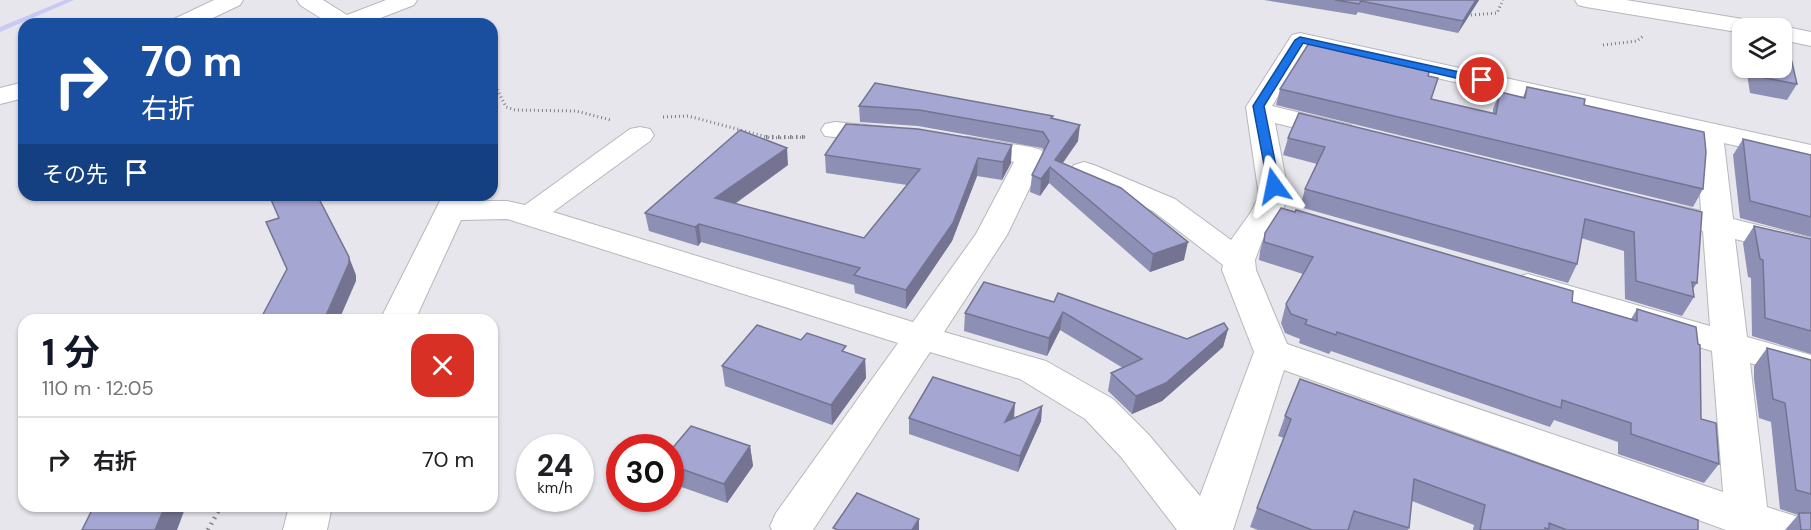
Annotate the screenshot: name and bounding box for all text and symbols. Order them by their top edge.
map controls [1732,18,1792,78]
button: layers [1732,18,1792,78]
text: 70 m [141,34,242,89]
icon: right [42,42,120,120]
pin [1456,54,1507,105]
icon: arrive [1465,63,1498,96]
text: 右折 [141,91,195,126]
position arrow [1242,154,1306,218]
icon: arrive [120,156,153,189]
text: その先 [42,160,108,189]
text: 1 分 [42,329,100,376]
button: close [411,334,474,397]
text: 110 m · 12:05 [42,375,154,401]
speed limit sign: 30 [606,434,684,512]
icon: right [42,443,75,476]
text: 70 m [422,445,474,474]
text: 24 [537,446,573,485]
text: 右折 [93,447,137,476]
text: km/h [537,478,573,498]

